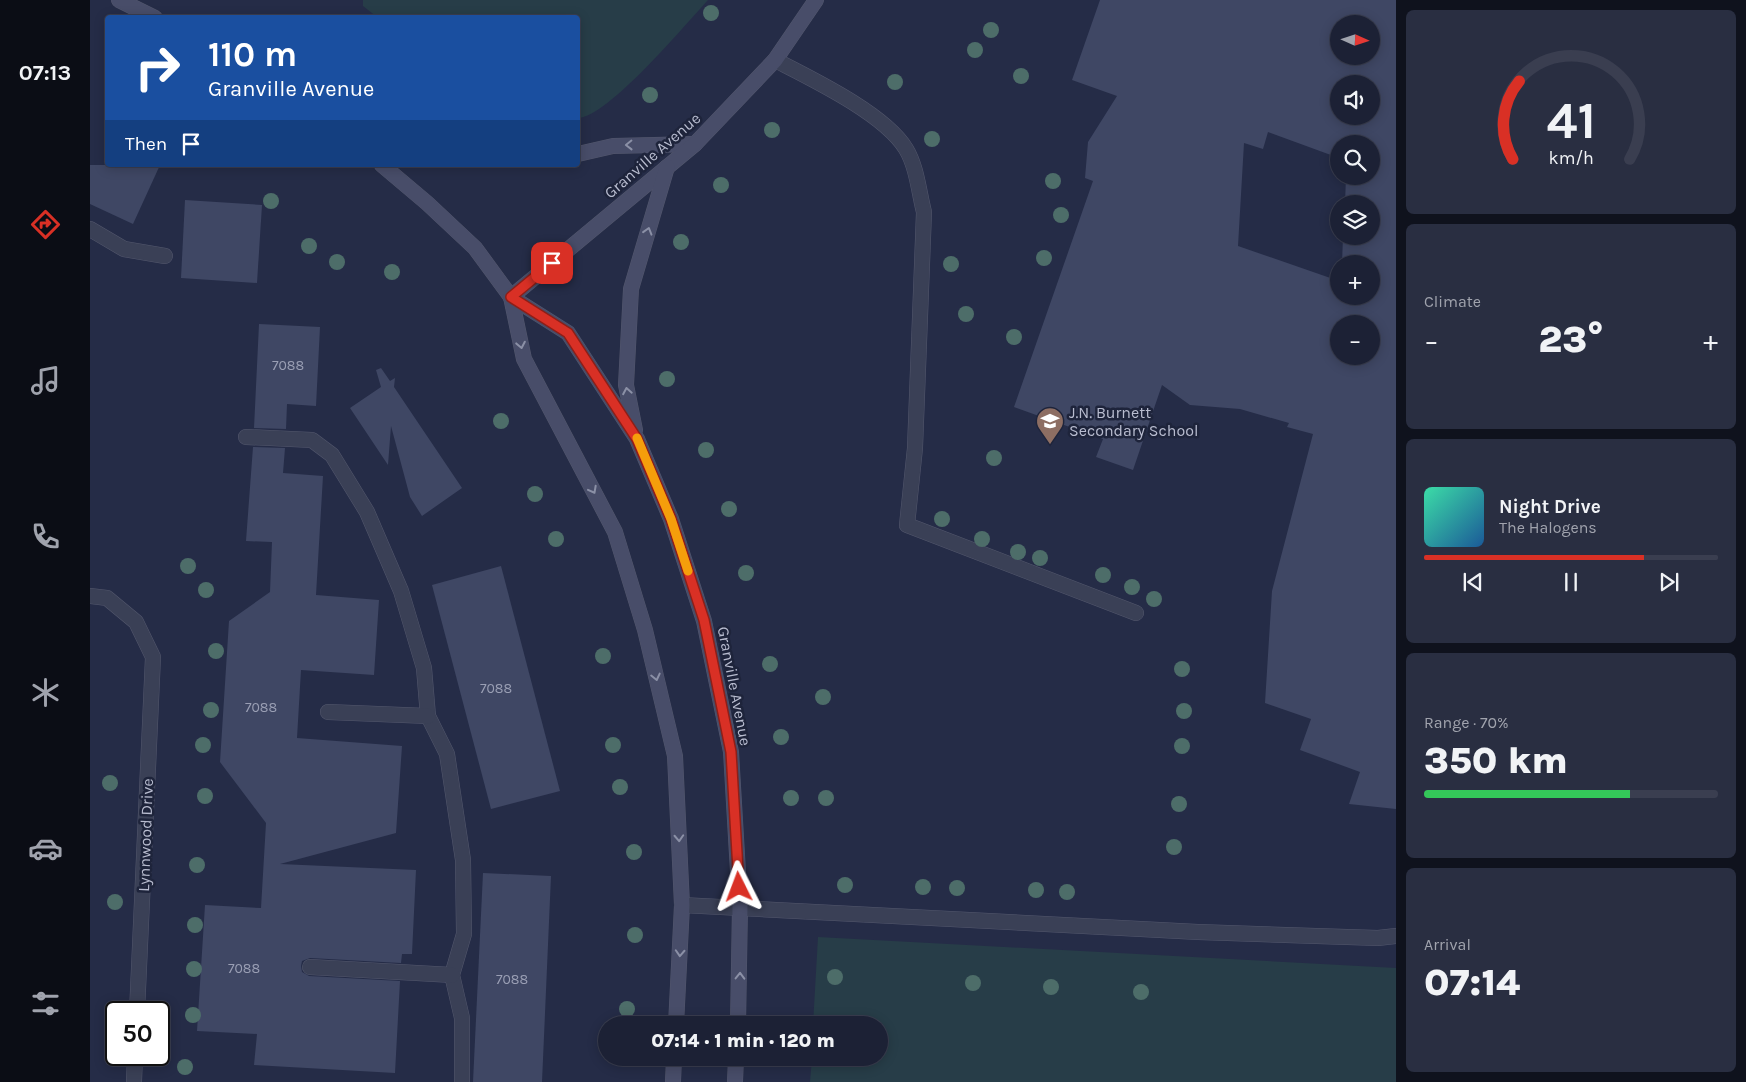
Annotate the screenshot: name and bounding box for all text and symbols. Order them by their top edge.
north arrow [1330,15,1380,65]
map controls [1330,15,1380,365]
text: 110 m [208,34,297,75]
icon: right [125,35,190,100]
text: 07:13 [19,60,71,86]
button: sound [1330,75,1380,125]
text: Granville Avenue [208,76,374,102]
text: 41 [1546,90,1596,151]
street label: Granville Avenue [600,109,704,202]
icon: arrive [177,130,205,158]
text: Then [125,133,167,155]
button: search [1330,135,1380,185]
one-way arrow [625,140,633,151]
text: km/h [1548,148,1594,169]
button: layers [1330,195,1380,245]
icon: directions [28,207,63,242]
one-way arrow [643,228,653,236]
pin [531,242,573,284]
icon: arrive [538,249,566,277]
button: + [1330,255,1380,305]
text: Climate [1424,292,1481,311]
button: − [1330,315,1380,365]
text: 23° [1538,317,1604,362]
text: − [1424,324,1439,357]
text: + [1703,324,1718,357]
one-way arrow [515,340,525,349]
house number: 7088 [272,357,304,374]
icon: music [28,363,63,398]
one-way arrow [623,386,633,395]
place label: J.N. Burnett Secondary School [1069,403,1198,440]
school or university icon: J.N. Burnett Secondary School [1035,406,1065,445]
one-way arrow [587,485,597,494]
text: Night Drive [1499,496,1601,518]
text: The Halogens [1499,518,1597,537]
icon: phone [28,519,63,554]
icon: previous [1459,568,1487,596]
icon: pause [1557,568,1585,596]
icon: next [1655,568,1683,596]
street label: Granville Avenue [714,625,755,747]
one-way arrow [650,673,661,682]
icon: climate [28,675,63,710]
house number: 7088 [480,680,512,697]
house number: 7088 [245,699,277,716]
text: Range · 70% [1424,713,1509,732]
text: 350 km [1424,738,1568,783]
street label: Lynnwood Drive [134,778,157,892]
icon: car [28,831,63,866]
one-way arrow [673,834,684,842]
position arrow [712,860,764,912]
text: Arrival [1424,935,1471,954]
one-way arrow [674,950,685,958]
house number: 7088 [228,960,260,977]
text: 07:14 [1424,960,1520,1005]
house number: 7088 [496,971,528,988]
one-way arrow [735,972,745,980]
icon: filters [28,986,63,1021]
speed limit sign: 50 [105,1001,170,1066]
text: 07:14 · 1 min · 120 m [651,1030,835,1052]

